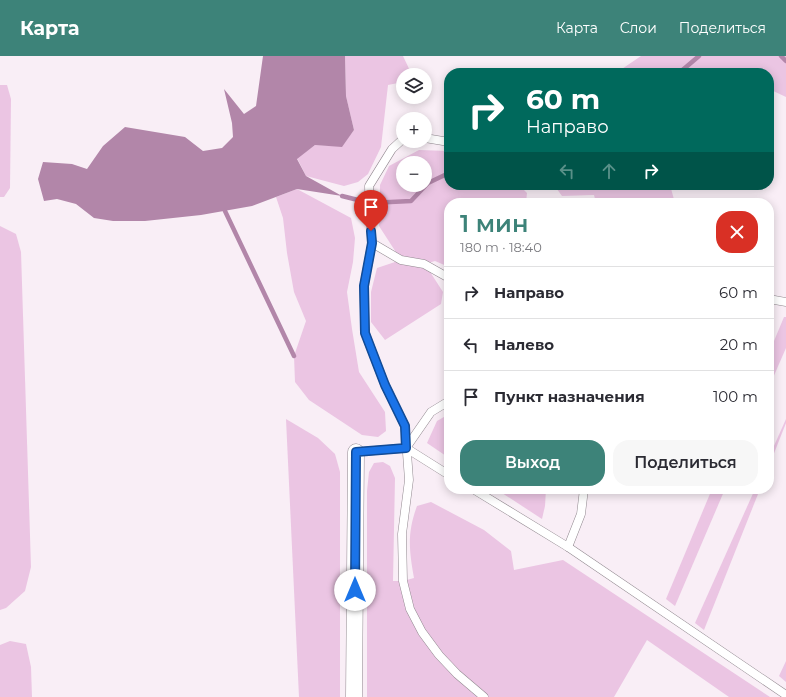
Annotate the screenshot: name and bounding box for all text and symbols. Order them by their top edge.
text: Карта [20,17,80,40]
text: Карта [556,19,598,37]
text: Слои [620,19,657,37]
text: Поделиться [679,19,766,37]
map controls [396,68,432,192]
button: layers [396,68,432,104]
text: 60 m [526,82,600,116]
icon: right [460,84,512,136]
button: + [396,112,432,148]
text: Направо [526,116,609,138]
button: − [396,156,432,192]
icon: left [556,160,578,182]
icon: ahead [598,160,620,182]
icon: right [640,160,662,182]
pin [354,190,388,231]
icon: arrive [360,196,382,218]
text: 1 мин [460,209,528,238]
button: close [716,211,758,253]
text: 180 m · 18:40 [460,239,542,255]
icon: right [460,282,482,304]
text: Направо [494,283,564,302]
text: 60 m [719,283,758,302]
icon: left [460,334,482,356]
text: Налево [494,335,554,354]
text: 20 m [720,335,758,354]
icon: arrive [460,386,482,408]
text: Пункт назначения [494,387,645,406]
text: 100 m [713,387,758,406]
button: Выход [460,440,605,486]
button: Поделиться [613,440,758,486]
position arrow [334,569,376,611]

